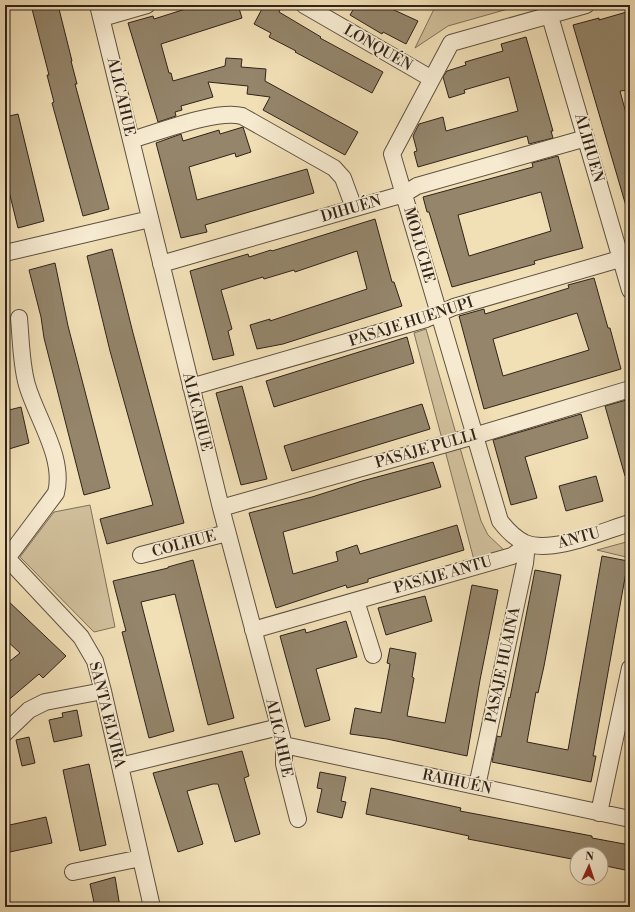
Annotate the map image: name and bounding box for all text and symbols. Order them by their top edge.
street label: LONQUÉN [340,20,416,75]
street label: ALICAHUE [102,55,139,138]
street label: ALIHUEN [570,111,608,185]
street label: DIHUÉN [318,190,383,227]
street label: MOLUCHE [399,205,439,285]
street label: PASAJE HUENUPI [346,293,476,351]
street label: ALICAHUE [178,370,216,453]
street label: PASAJE PULLI [373,425,479,473]
street label: ANTU [555,523,602,553]
street label: COLHUE [150,526,218,562]
street label: PASAJE ANTU [392,552,494,598]
street label: PASAJE HUAINA [481,605,525,725]
street label: SANTA ELVIRA [85,660,130,771]
street label: ALICAHUE [261,696,297,779]
street label: RAIHUÉN [420,764,494,799]
north arrow [569,846,609,886]
text: N [585,850,594,864]

